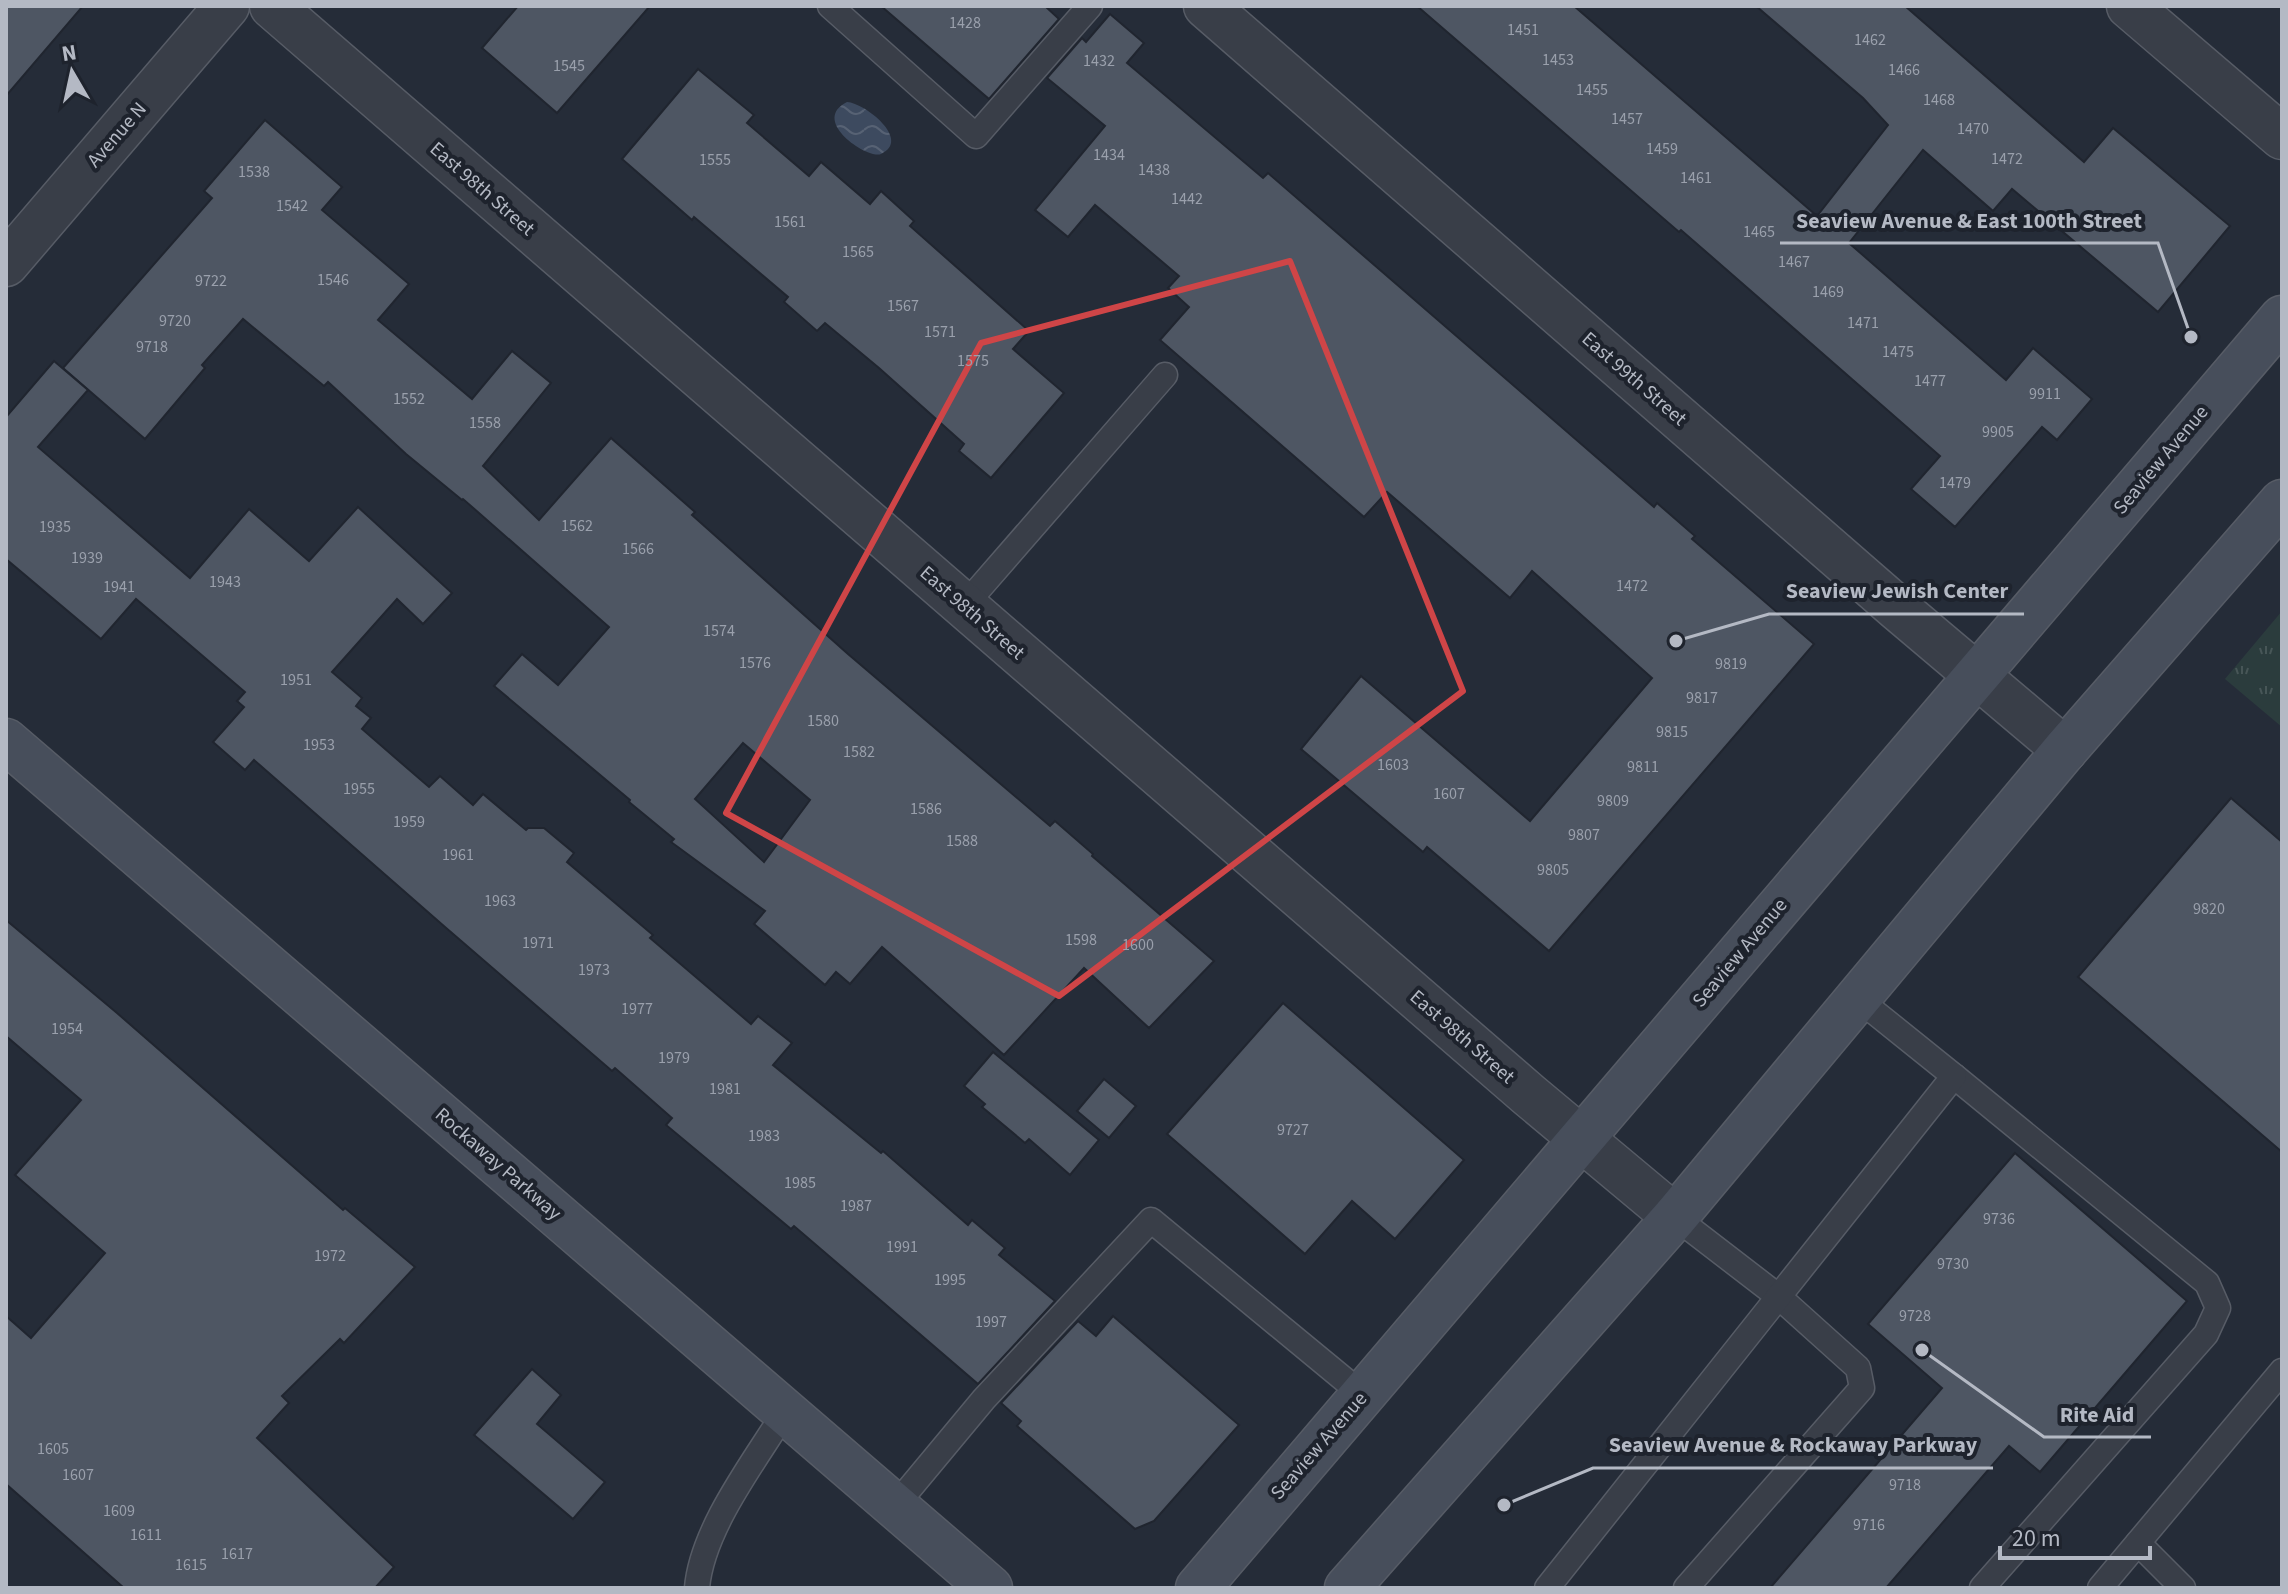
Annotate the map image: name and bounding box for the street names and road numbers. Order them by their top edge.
street label: Avenue N [81,96,153,174]
street label: East 98th Street [423,135,541,243]
street label: East 99th Street [1575,325,1693,433]
street label: Seaview Avenue [2107,399,2215,521]
street label: East 98th Street [913,559,1031,667]
street label: Seaview Avenue [1686,892,1794,1014]
street label: East 98th Street [1403,983,1521,1091]
street label: Rockaway Parkway [429,1101,568,1227]
street label: Seaview Avenue [1264,1386,1374,1506]

